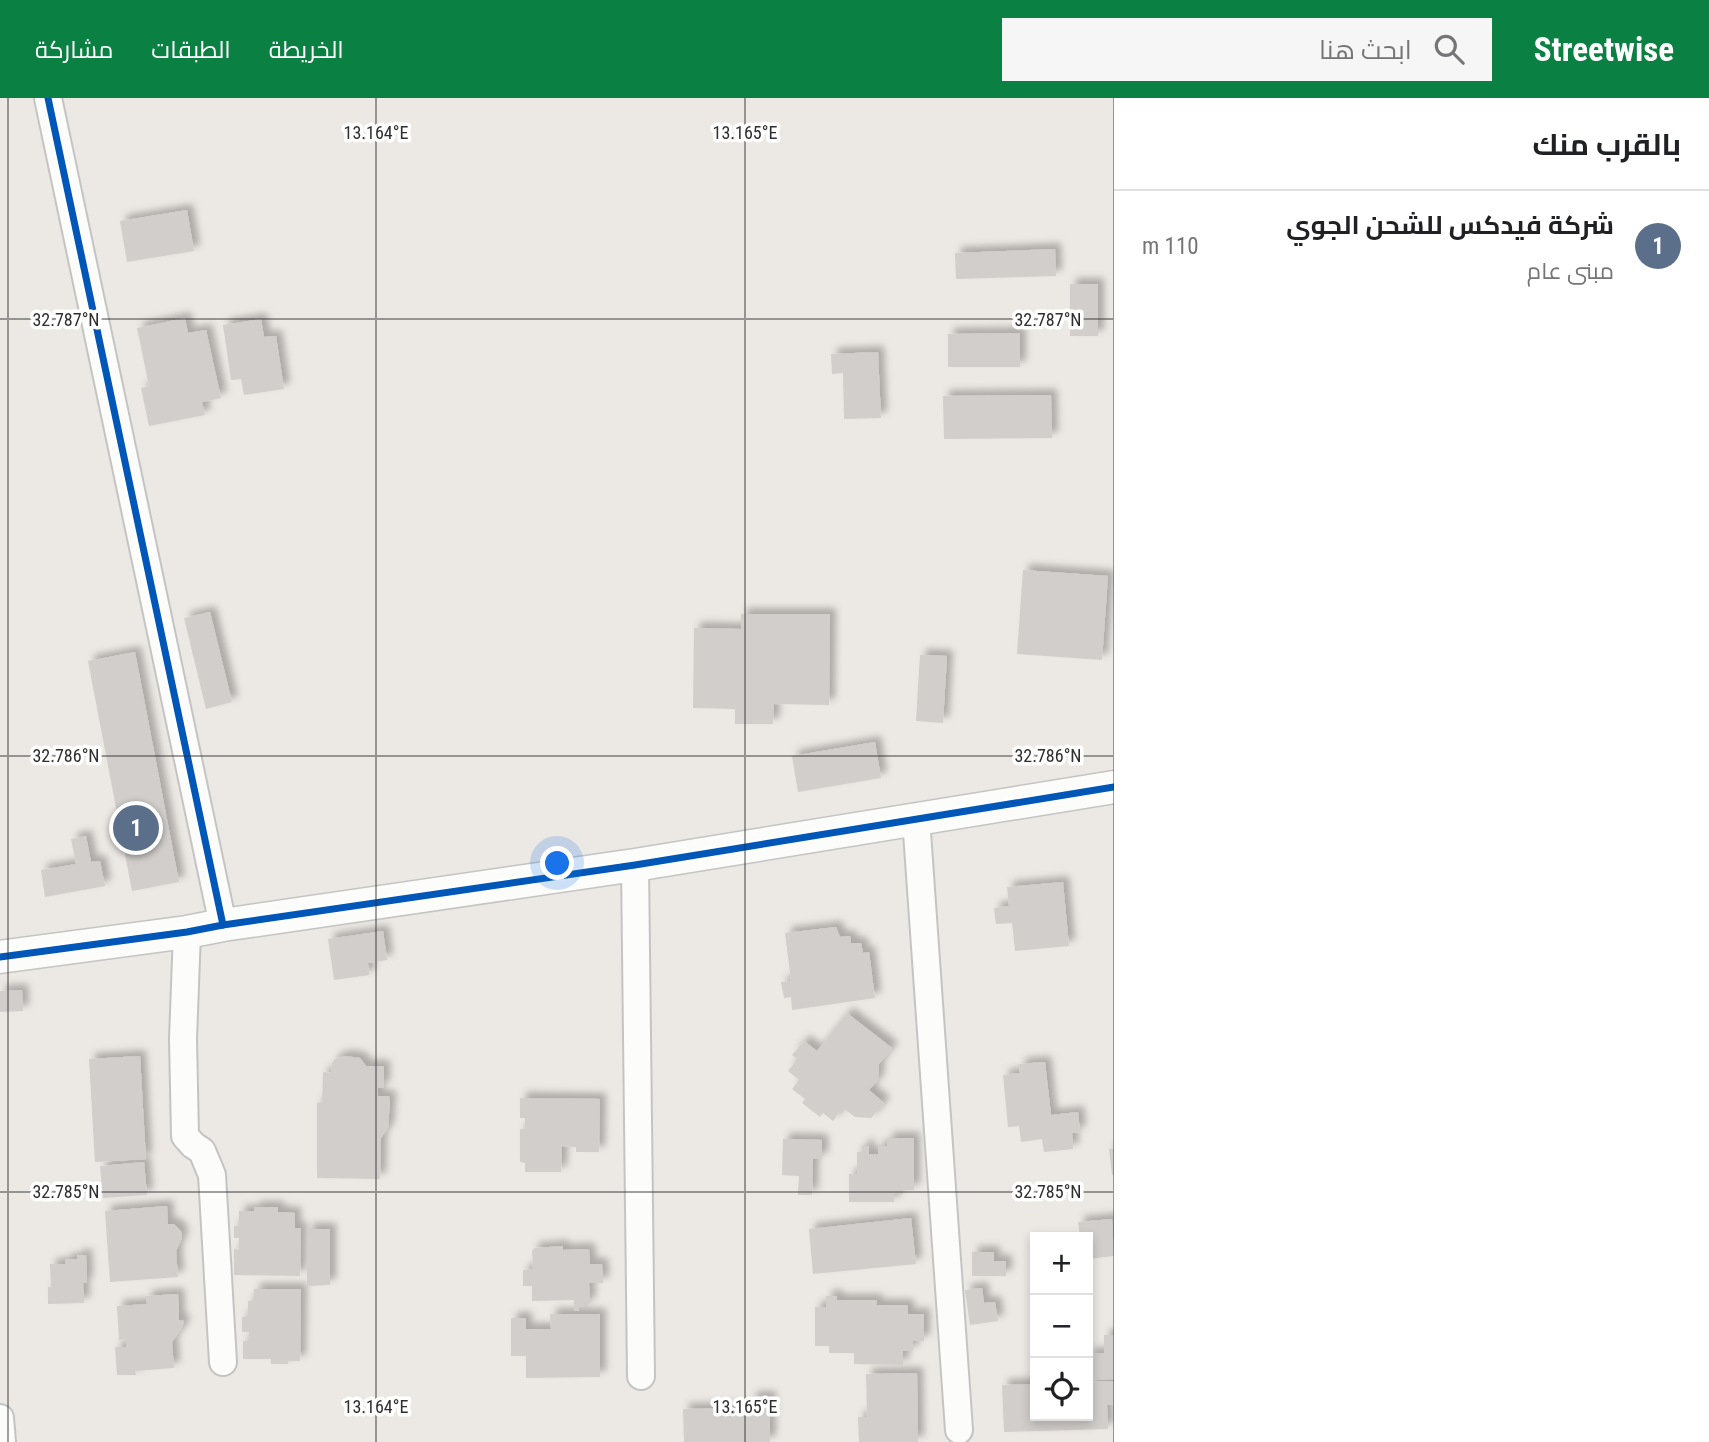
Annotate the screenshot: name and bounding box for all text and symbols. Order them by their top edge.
search box [1002,18,1492,81]
icon: search [1430,30,1468,68]
text: Streetwise [1534,30,1674,69]
text: ابحث هنا [1319,35,1412,65]
text: مشاركة [35,36,113,64]
text: الطبقات [151,36,231,64]
text: الخريطة [269,36,344,64]
text: 13.164°E [344,122,408,143]
text: 13.165°E [713,122,777,143]
text: بالقرب منك [1533,127,1681,162]
text: شركة فيدكس للشحن الجوي [1286,210,1614,240]
text: 110 m [1142,233,1199,260]
text: 1 [1652,233,1664,260]
text: مبنى عام [1527,258,1614,285]
text: 32.787°N [32,309,100,330]
text: 32.787°N [1014,309,1082,330]
text: 32.786°N [32,745,100,766]
text: 32.786°N [1014,745,1082,766]
pin: 1 [113,802,159,854]
your location [540,846,574,880]
text: 32.785°N [32,1181,100,1202]
text: 32.785°N [1014,1181,1082,1202]
map controls [1030,1232,1093,1421]
button: + [1030,1232,1093,1295]
button: − [1030,1295,1093,1358]
button: locate [1030,1358,1093,1421]
text: 13.164°E [344,1396,408,1417]
text: 13.165°E [713,1396,777,1417]

